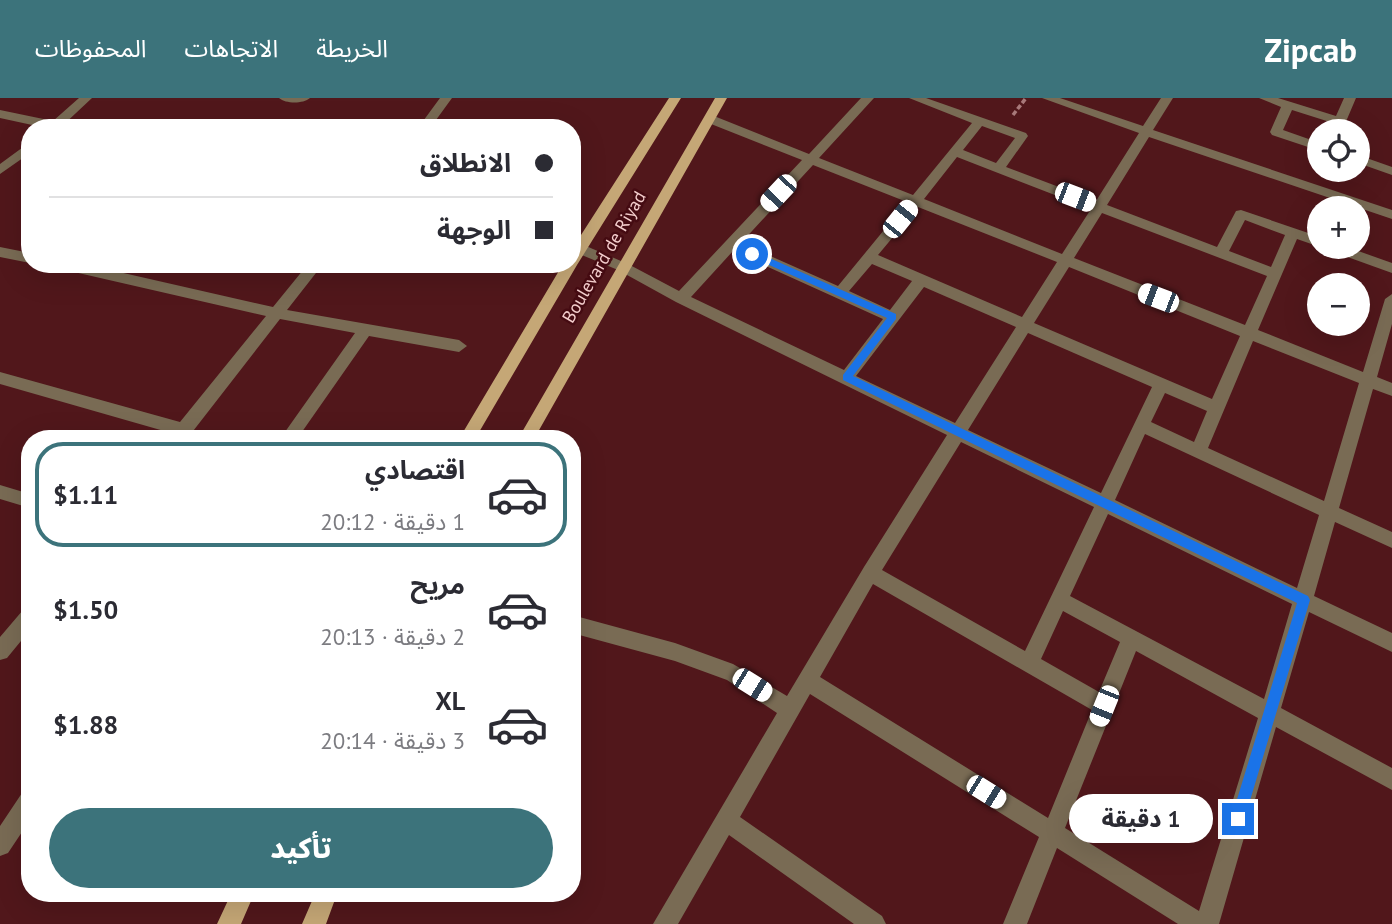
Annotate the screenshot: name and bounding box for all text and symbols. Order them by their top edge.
text: Zipcab [1264,28,1357,71]
text: المحفوظات [35,33,146,64]
text: الاتجاهات [184,33,278,64]
text: الخريطة [316,33,388,64]
map controls [1307,119,1370,336]
button: locate [1307,119,1370,182]
text: الانطلاق [420,146,511,179]
car [756,170,801,216]
car [1052,180,1099,214]
street label: Boulevard de Riyad [557,187,651,327]
car [879,196,922,242]
button: + [1307,196,1370,259]
text: الوجهة [437,213,511,246]
route start [736,238,768,270]
button: − [1307,273,1370,336]
car [1135,281,1182,315]
text: اقتصادي [365,453,465,486]
icon: car [486,463,549,526]
text: $1.11 [53,478,118,511]
text: 1 دقيقة · 20:12 [320,507,465,536]
text: مريح [410,568,465,601]
icon: car [486,578,549,641]
text: $1.50 [53,593,118,626]
text: 2 دقيقة · 20:13 [320,622,465,651]
car [729,665,776,705]
car [1087,683,1122,729]
text: XL [435,684,465,717]
icon: car [486,693,549,756]
text: $1.88 [53,708,118,741]
text: 3 دقيقة · 20:14 [320,726,465,755]
car [963,772,1010,812]
callout: 1 دقيقة [1070,794,1214,844]
route end [1222,803,1254,835]
text: 1 دقيقة [1102,804,1180,833]
button: تأكيد [49,808,553,888]

